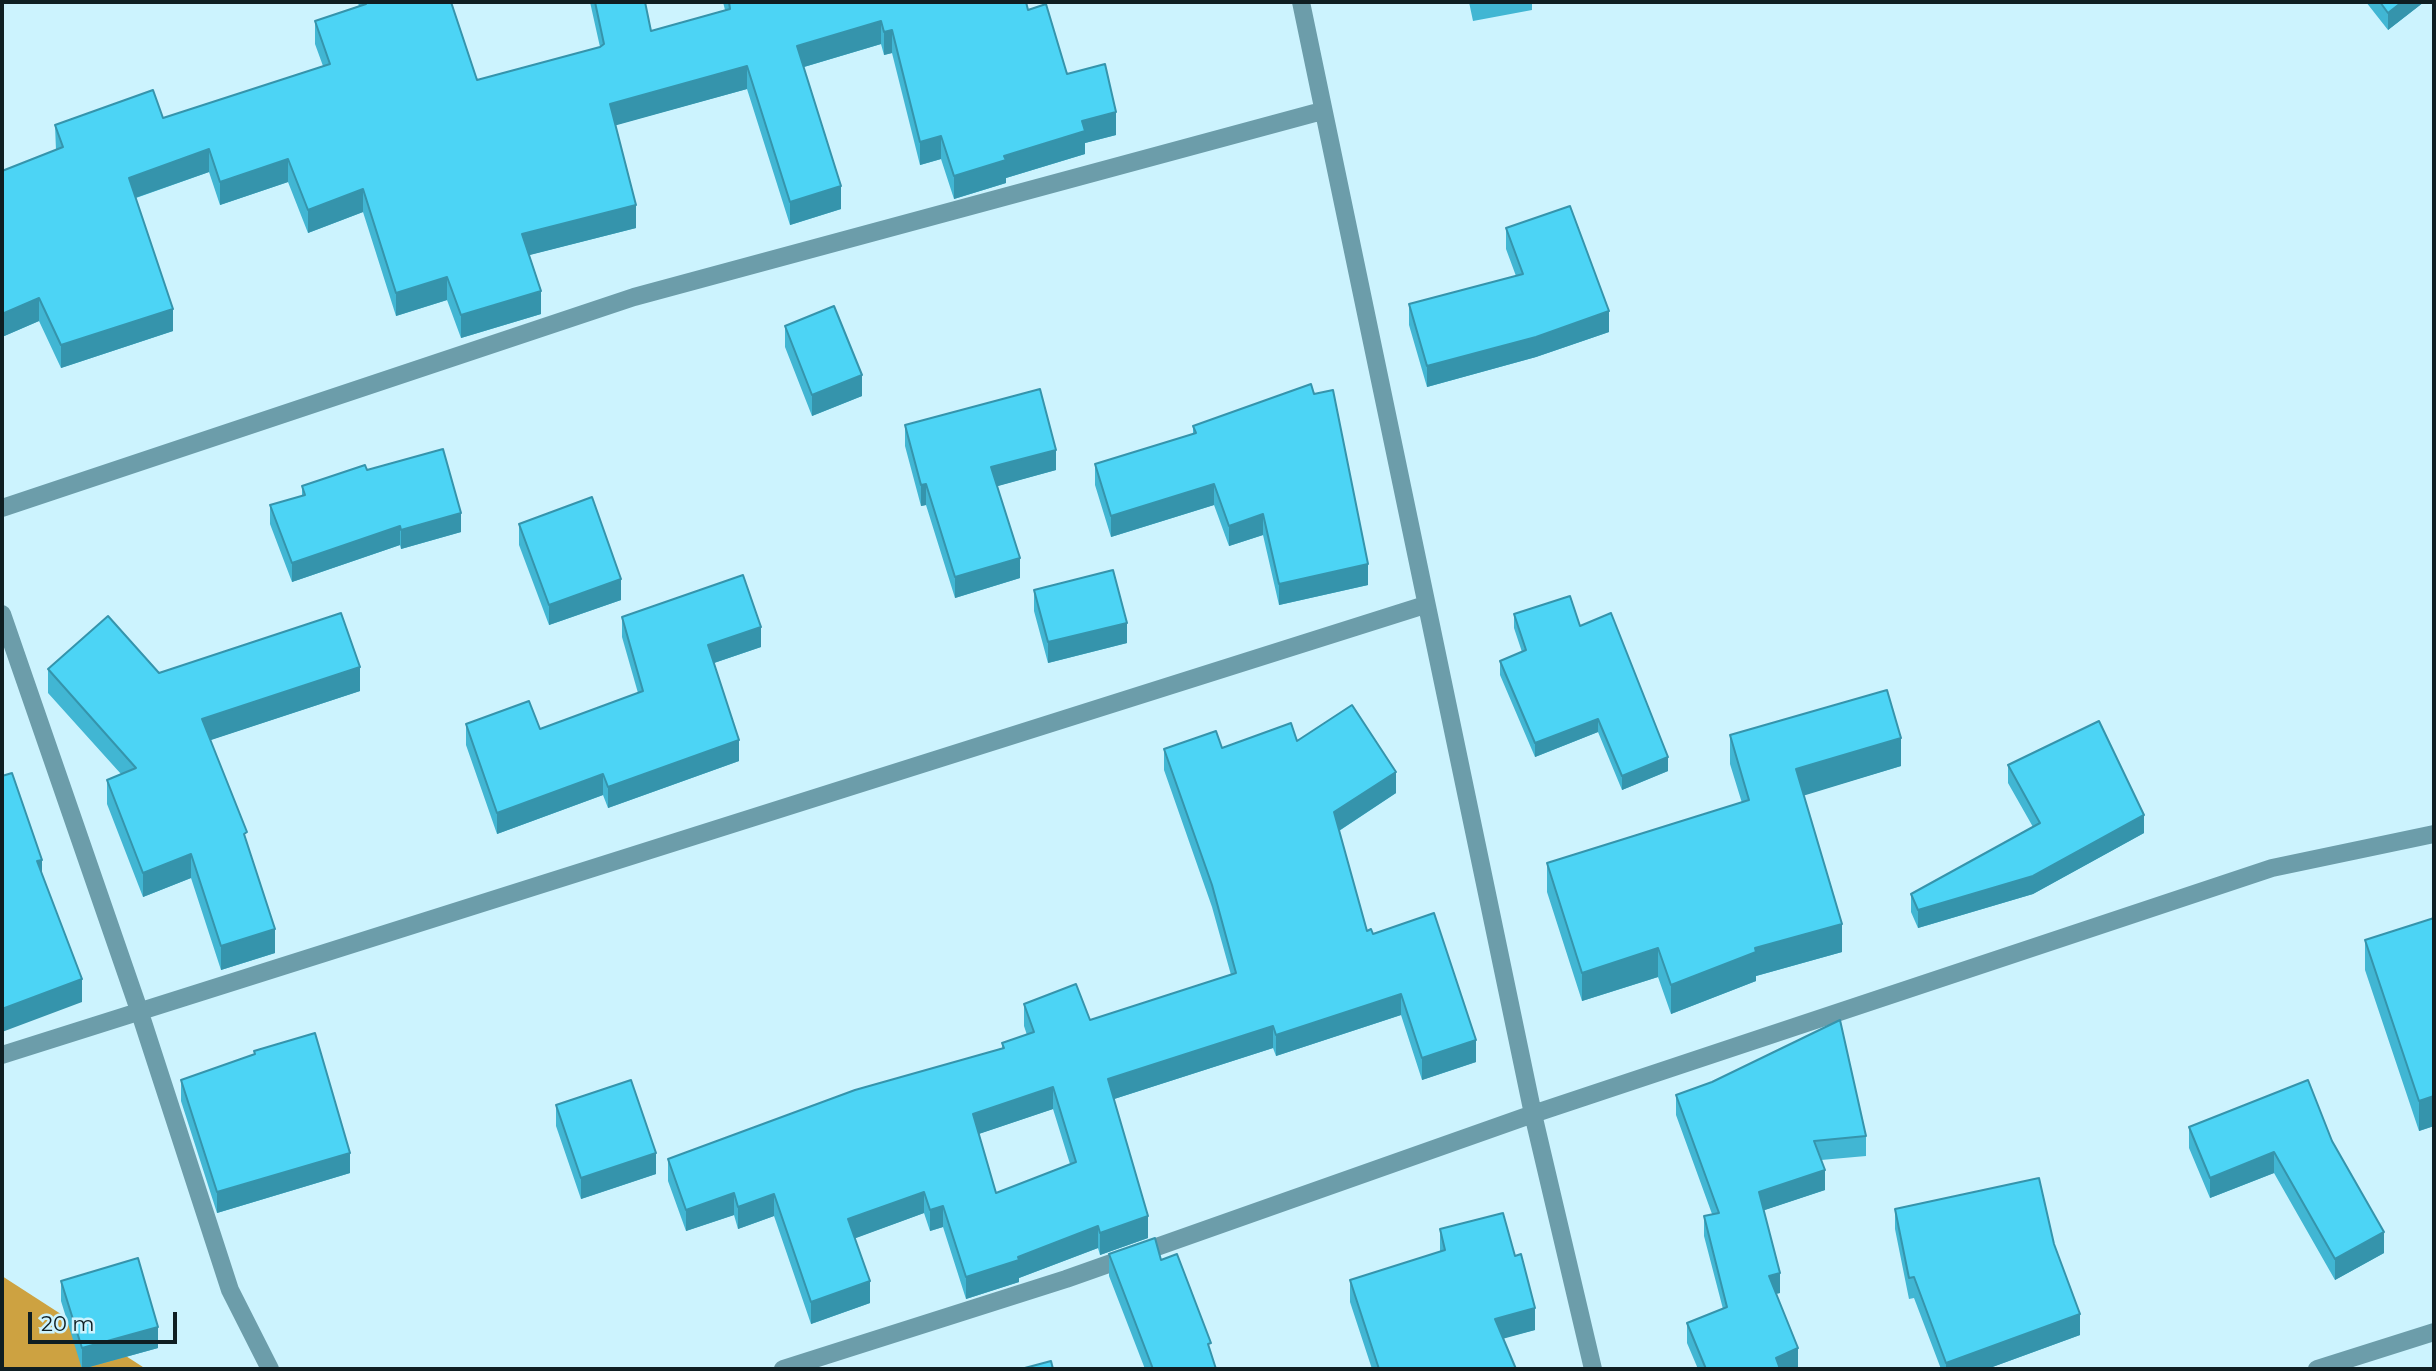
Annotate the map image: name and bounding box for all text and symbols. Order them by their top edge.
scale bar [32,1298,180,1342]
text: 20 m [41,1311,95,1336]

